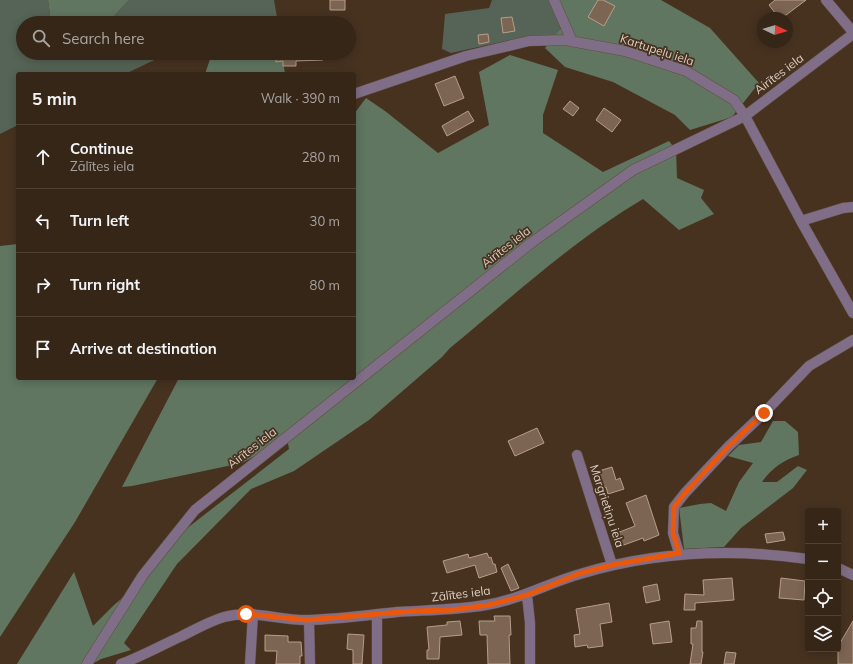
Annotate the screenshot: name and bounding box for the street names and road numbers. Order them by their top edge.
street label: Kartupeļu iela [618,31,696,69]
street label: Airītes iela [751,50,806,97]
street label: Airītes iela [478,223,533,270]
street label: Airītes iela [224,424,279,471]
street label: Margrietiņu iela [586,462,628,550]
street label: Zālītes iela [431,582,491,605]

